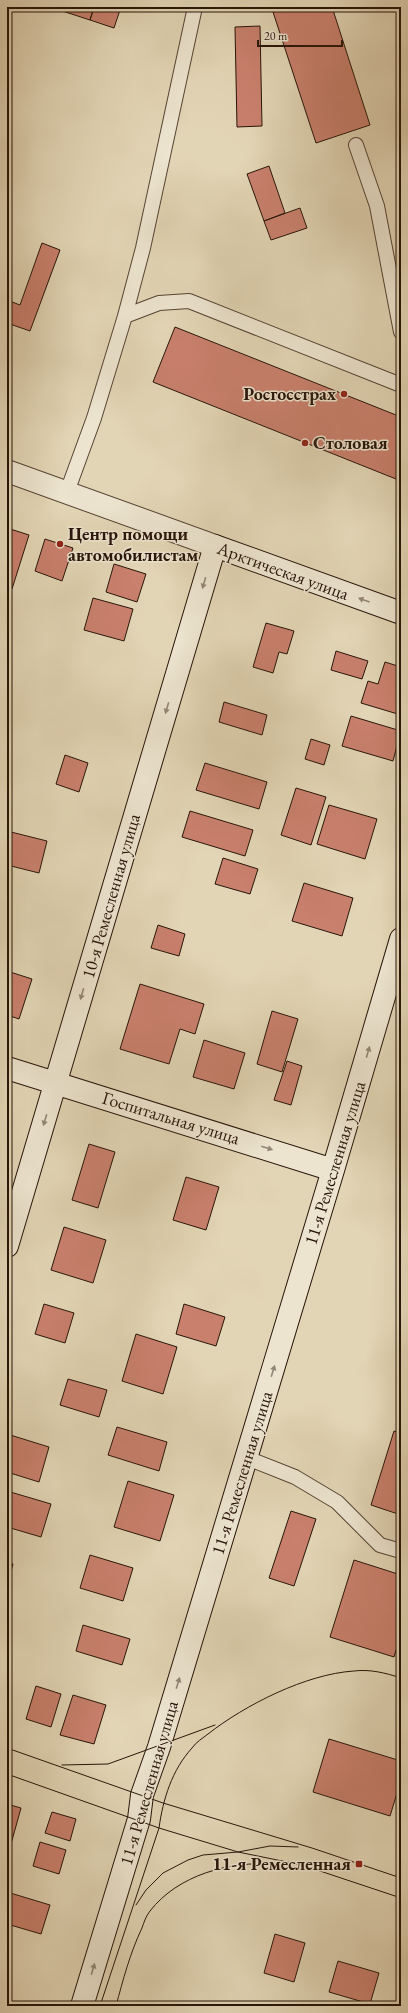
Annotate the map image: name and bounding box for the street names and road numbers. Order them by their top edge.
street label: Арктическая улица [213,536,353,605]
street label: 10-я Ремесленная улица [76,810,145,981]
street label: 11-я Ремесленная улица [299,1077,371,1248]
street label: Госпитальная улица [100,1086,244,1150]
street label: 11-я Ремесленная улица [206,1387,278,1558]
street label: 11-я Ремесленная улица [114,1697,183,1868]

